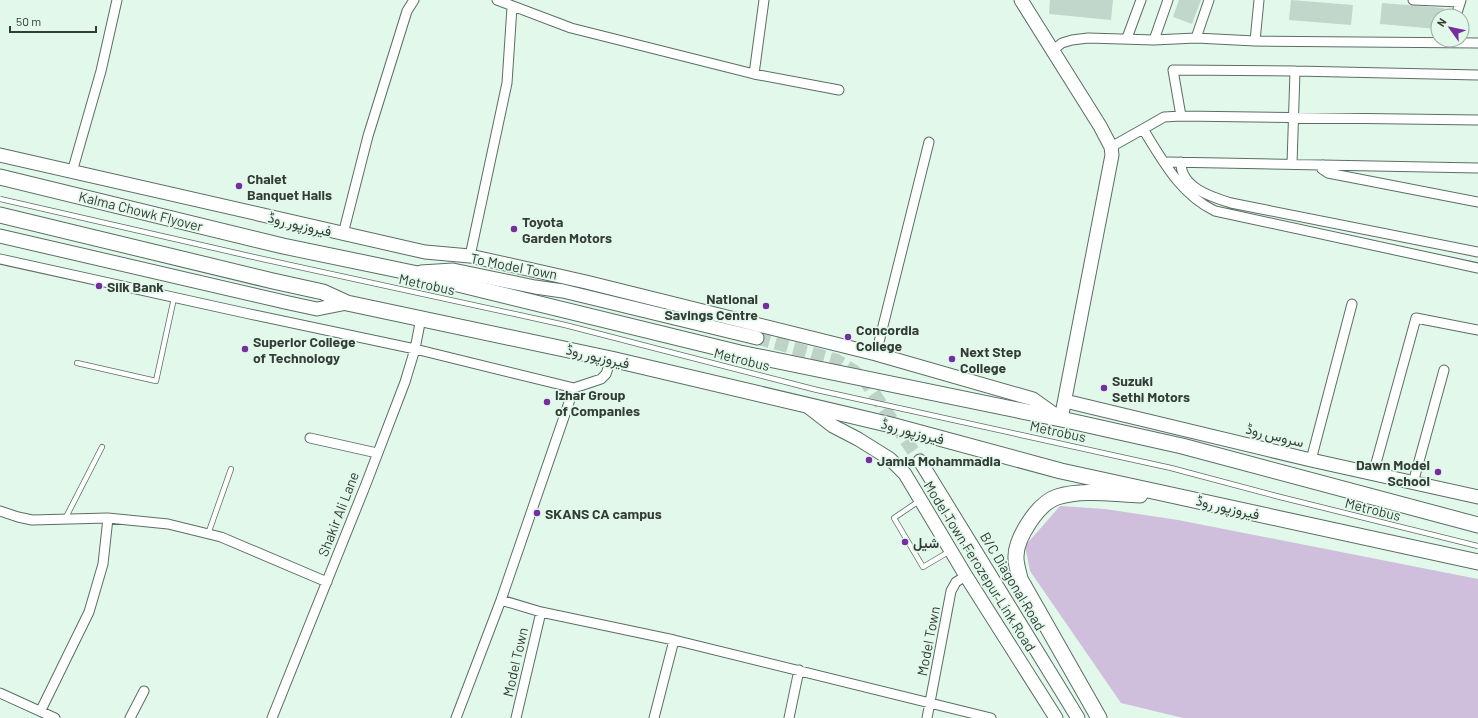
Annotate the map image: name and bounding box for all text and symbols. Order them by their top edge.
scale bar [10,8,96,34]
north arrow [1430,8,1470,48]
text: 50 m [16,14,41,28]
text: N [1434,16,1449,29]
place label: Chalet Banquet Halls [247,170,332,203]
marker: Chalet Banquet Halls [234,181,244,191]
street label: Kalma Chowk Flyover [77,187,205,235]
street label: فیروزپور روڈ [266,208,333,241]
place label: Toyota Garden Motors [522,213,612,246]
marker: Toyota Garden Motors [509,224,519,234]
street label: To Model Town [469,249,559,283]
street label: Metrobus [397,270,457,298]
place label: Silk Bank [107,278,164,295]
marker: Silk Bank [94,281,104,291]
place label: National Savings Centre [665,290,758,323]
marker: National Savings Centre [761,301,771,311]
place label: Concordia College [856,321,919,354]
marker: Concordia College [843,332,853,342]
place label: Superior College of Technology [253,333,356,366]
street label: فیروزپور روڈ [564,340,631,373]
place label: Next Step College [960,343,1021,376]
marker: Superior College of Technology [240,344,250,354]
street label: Metrobus [712,344,772,374]
marker: Next Step College [947,354,957,364]
place label: Suzuki Sethi Motors [1112,372,1190,405]
marker: Suzuki Sethi Motors [1099,383,1109,393]
place label: Izhar Group of Companies [555,386,640,419]
marker: Izhar Group of Companies [542,397,552,407]
street label: فیروزپور روڈ [879,414,946,450]
street label: Metrobus [1028,417,1088,445]
street label: سروس روڈ [1244,420,1306,451]
place label: Jamia Mohammadia [877,452,1001,469]
marker: Jamia Mohammadia [864,455,874,465]
place label: Dawn Model School [1356,456,1430,489]
marker: Dawn Model School [1433,467,1443,477]
street label: Shakir Ali Lane [314,469,362,559]
street label: Model Town Ferozepur Link Road [920,478,1040,654]
street label: فیروزپور روڈ [1194,491,1261,524]
street label: Metrobus [1343,494,1403,524]
place label: SKANS CA campus [545,505,662,522]
marker: SKANS CA campus [532,508,542,518]
street label: B/C Diagonal Road [977,529,1049,633]
place label: شیل [913,534,939,552]
marker: شیل [900,537,910,547]
street label: Model Town [913,605,943,677]
street label: Model Town [499,626,531,698]

